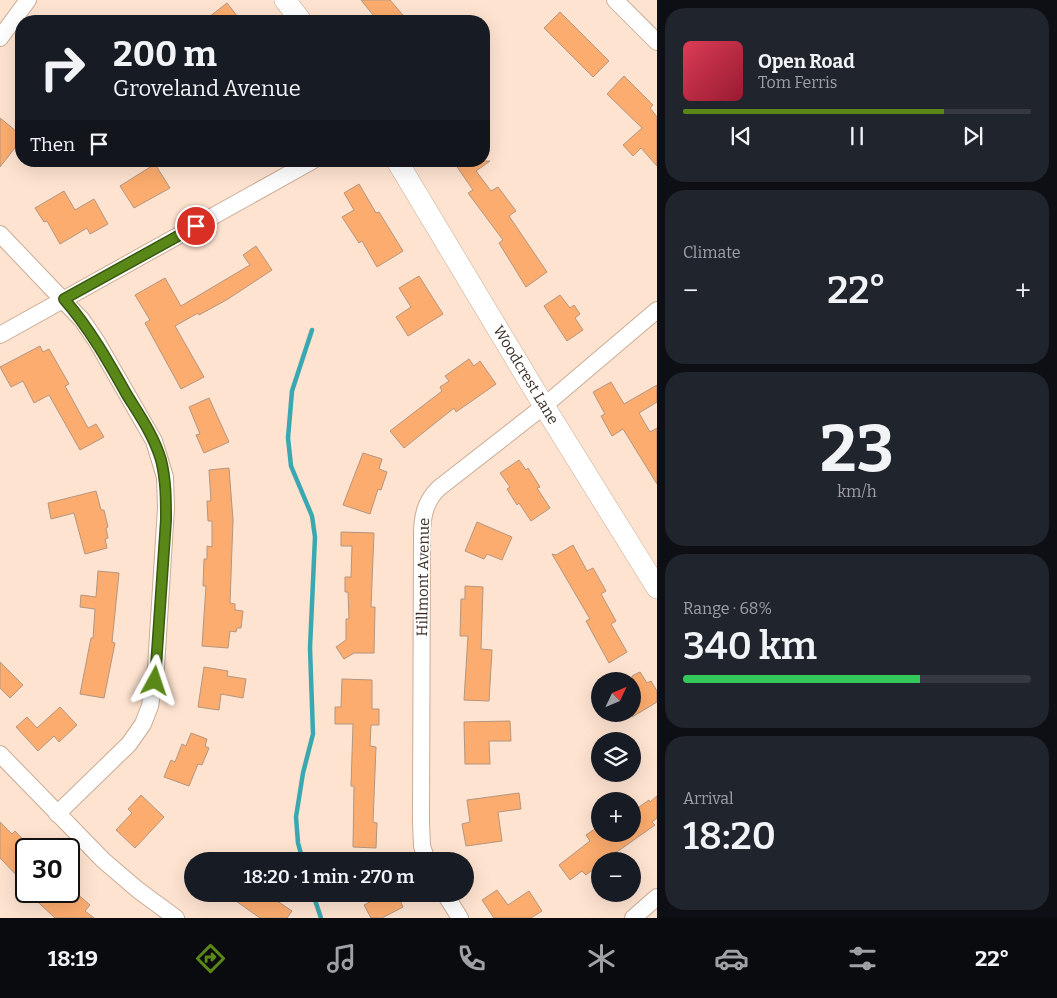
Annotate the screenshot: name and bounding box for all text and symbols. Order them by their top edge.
text: 200 m [113,33,217,75]
icon: right [30,35,95,100]
text: Open Road [758,50,855,73]
text: Tom Ferris [758,73,837,92]
text: Groveland Avenue [113,75,301,102]
icon: previous [727,122,755,150]
icon: pause [843,122,871,150]
icon: next [959,122,987,150]
icon: arrive [85,130,113,158]
text: Then [30,133,75,156]
pin [175,205,217,247]
icon: arrive [182,212,210,240]
text: Climate [683,243,741,262]
text: 22° [827,267,886,313]
text: − [683,274,698,307]
text: + [1015,274,1031,307]
street label: Woodcrest Lane [489,322,563,428]
text: 23 [820,410,894,488]
text: km/h [837,482,877,501]
street label: Hillmont Avenue [413,518,433,636]
text: Range · 68% [683,599,772,618]
text: 340 km [683,623,817,669]
position arrow [128,654,180,706]
north arrow [591,672,641,722]
map controls [591,672,641,902]
button: layers [591,732,641,782]
text: Arrival [683,789,734,808]
button: + [591,792,641,842]
text: 18:20 [683,813,776,859]
speed limit sign: 30 [15,838,80,903]
button: − [591,852,641,902]
text: 18:20 · 1 min · 270 m [244,865,414,888]
icon: directions [193,941,228,976]
icon: music [324,941,359,976]
icon: phone [454,941,489,976]
icon: climate [584,941,619,976]
icon: car [714,941,749,976]
icon: filters [845,941,880,976]
text: 18:19 [48,945,98,972]
text: 22° [975,945,1009,972]

